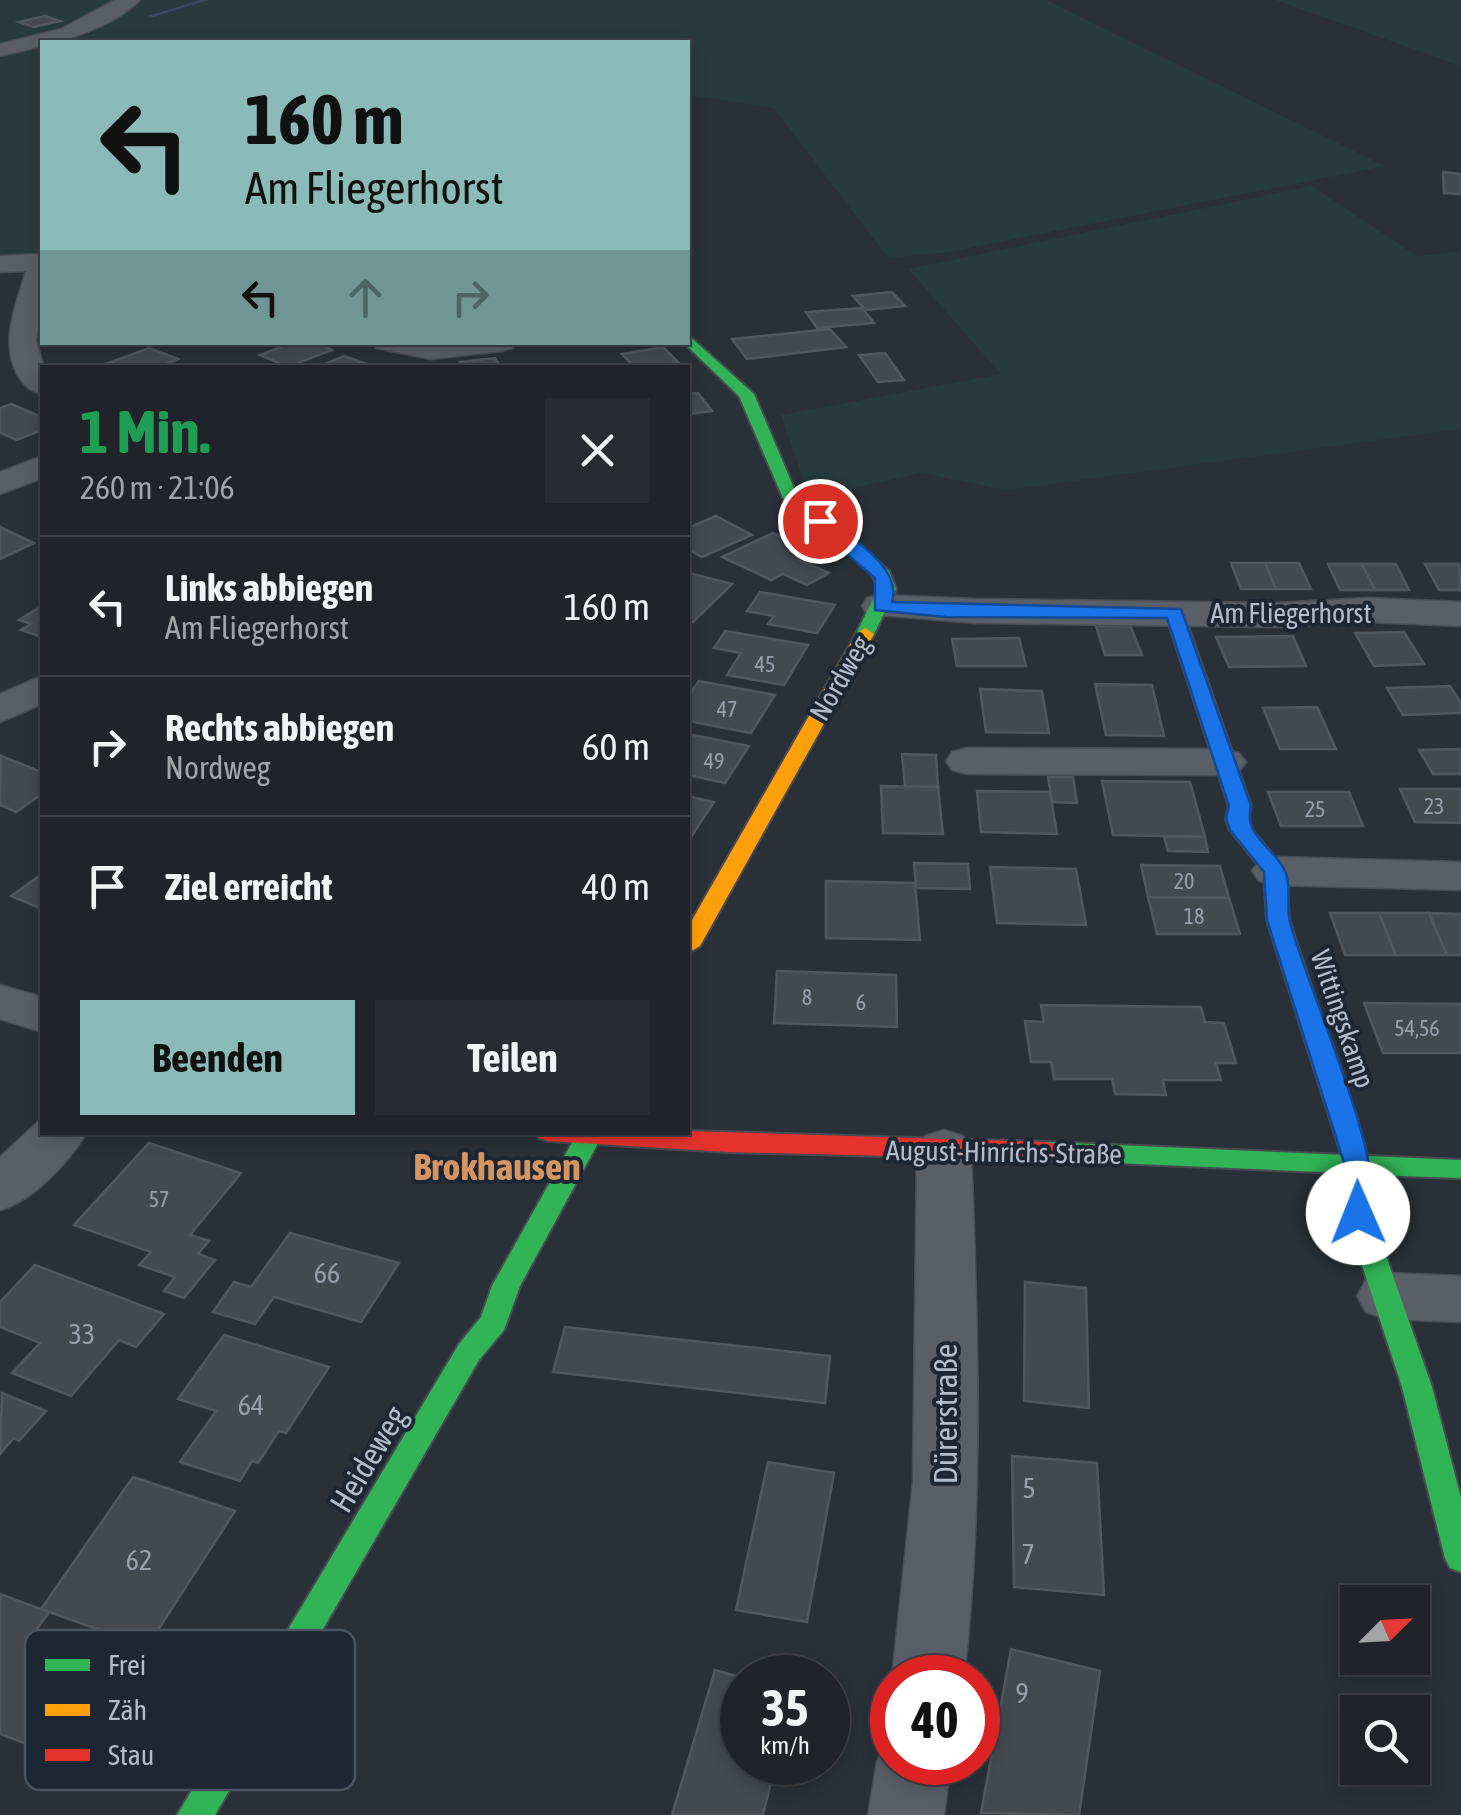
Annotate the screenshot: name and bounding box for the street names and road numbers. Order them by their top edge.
street label: Am Fliegerhorst [1211,597,1371,629]
street label: Nordweg [803,630,877,726]
street label: Wittingskamp [1304,946,1382,1092]
street label: August-Hinrichs-Straße [886,1134,1122,1170]
street label: Dürerstraße [927,1344,964,1484]
street label: Heideweg [322,1399,414,1519]

